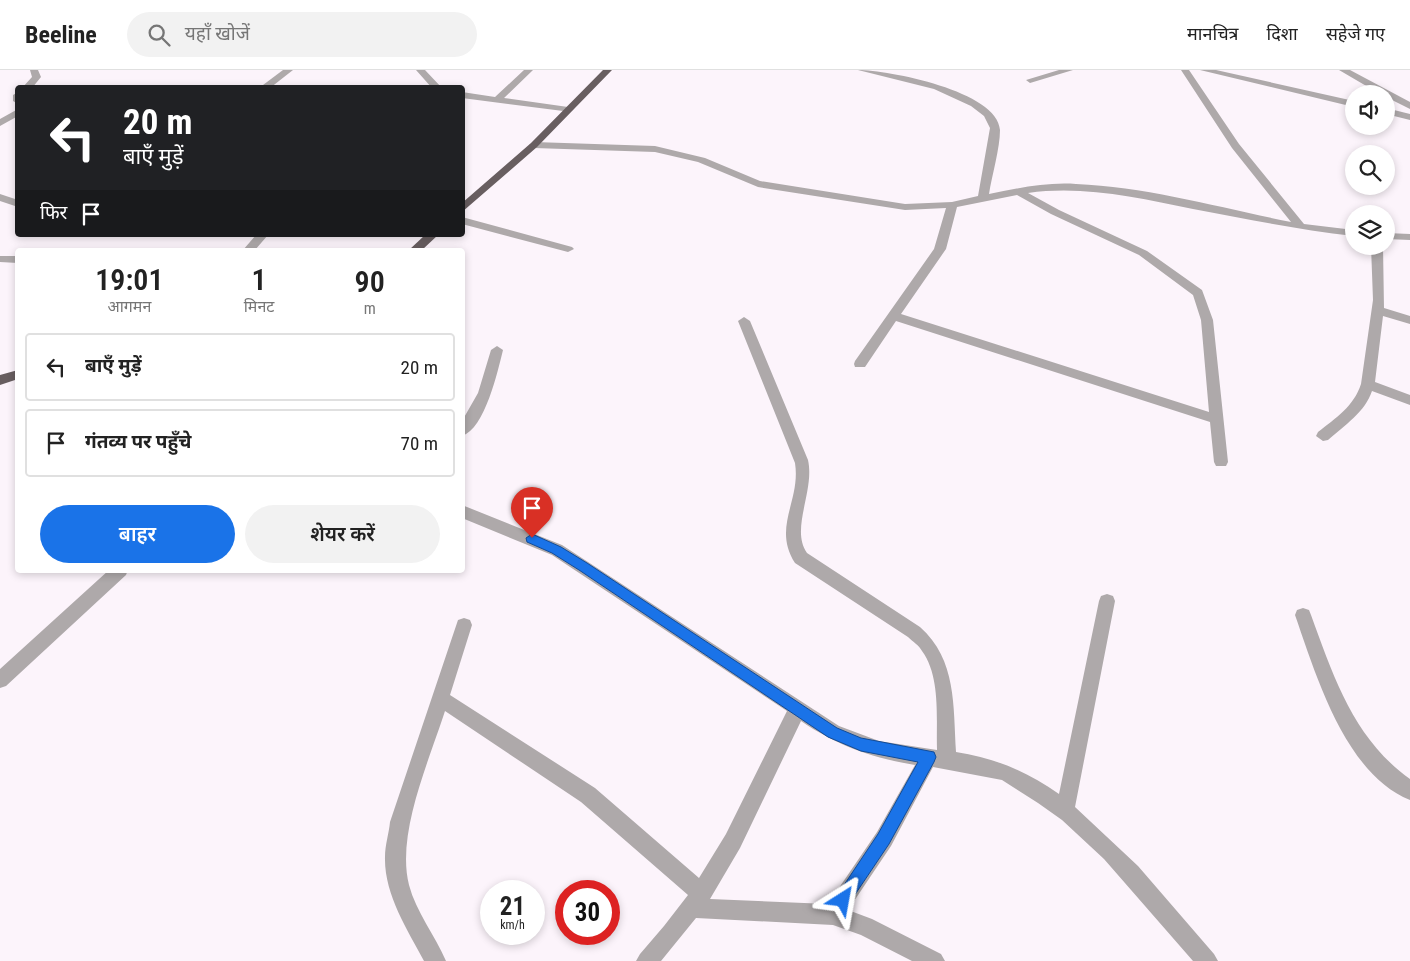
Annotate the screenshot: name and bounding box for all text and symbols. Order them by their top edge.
search box [127,12,477,57]
text: Beeline [25,21,97,49]
icon: search [145,21,173,49]
text: यहाँ खोजें [185,22,250,45]
text: मानचित्र [1187,23,1239,44]
text: दिशा [1267,23,1298,44]
text: सहेजे गए [1326,23,1385,44]
map controls [1345,85,1395,255]
button: sound [1345,85,1395,135]
text: 20 m [123,102,192,143]
icon: left [40,105,105,170]
text: बाएँ मुड़ें [123,144,183,169]
button: search [1345,145,1395,195]
icon: arrive [77,200,105,228]
text: फिर [40,201,67,224]
button: layers [1345,205,1395,255]
text: 19:01 [95,262,164,297]
text: 1 [252,262,267,297]
text: 90 [355,264,385,299]
text: आगमन [107,297,151,316]
text: मिनट [244,297,274,316]
text: m [364,299,376,318]
icon: left [42,353,70,381]
text: बाएँ मुड़ें [85,354,141,377]
text: 20 m [401,356,438,379]
icon: arrive [42,429,70,457]
text: गंतव्य पर पहुँचे [85,430,191,453]
text: 70 m [401,432,438,455]
pin [511,487,553,538]
icon: arrive [518,494,546,522]
button: बाहर [40,505,235,563]
button: शेयर करें [245,505,440,563]
position arrow [816,873,868,925]
speed limit sign: 30 [555,880,620,945]
text: 21 [500,892,525,921]
text: km/h [500,918,525,932]

